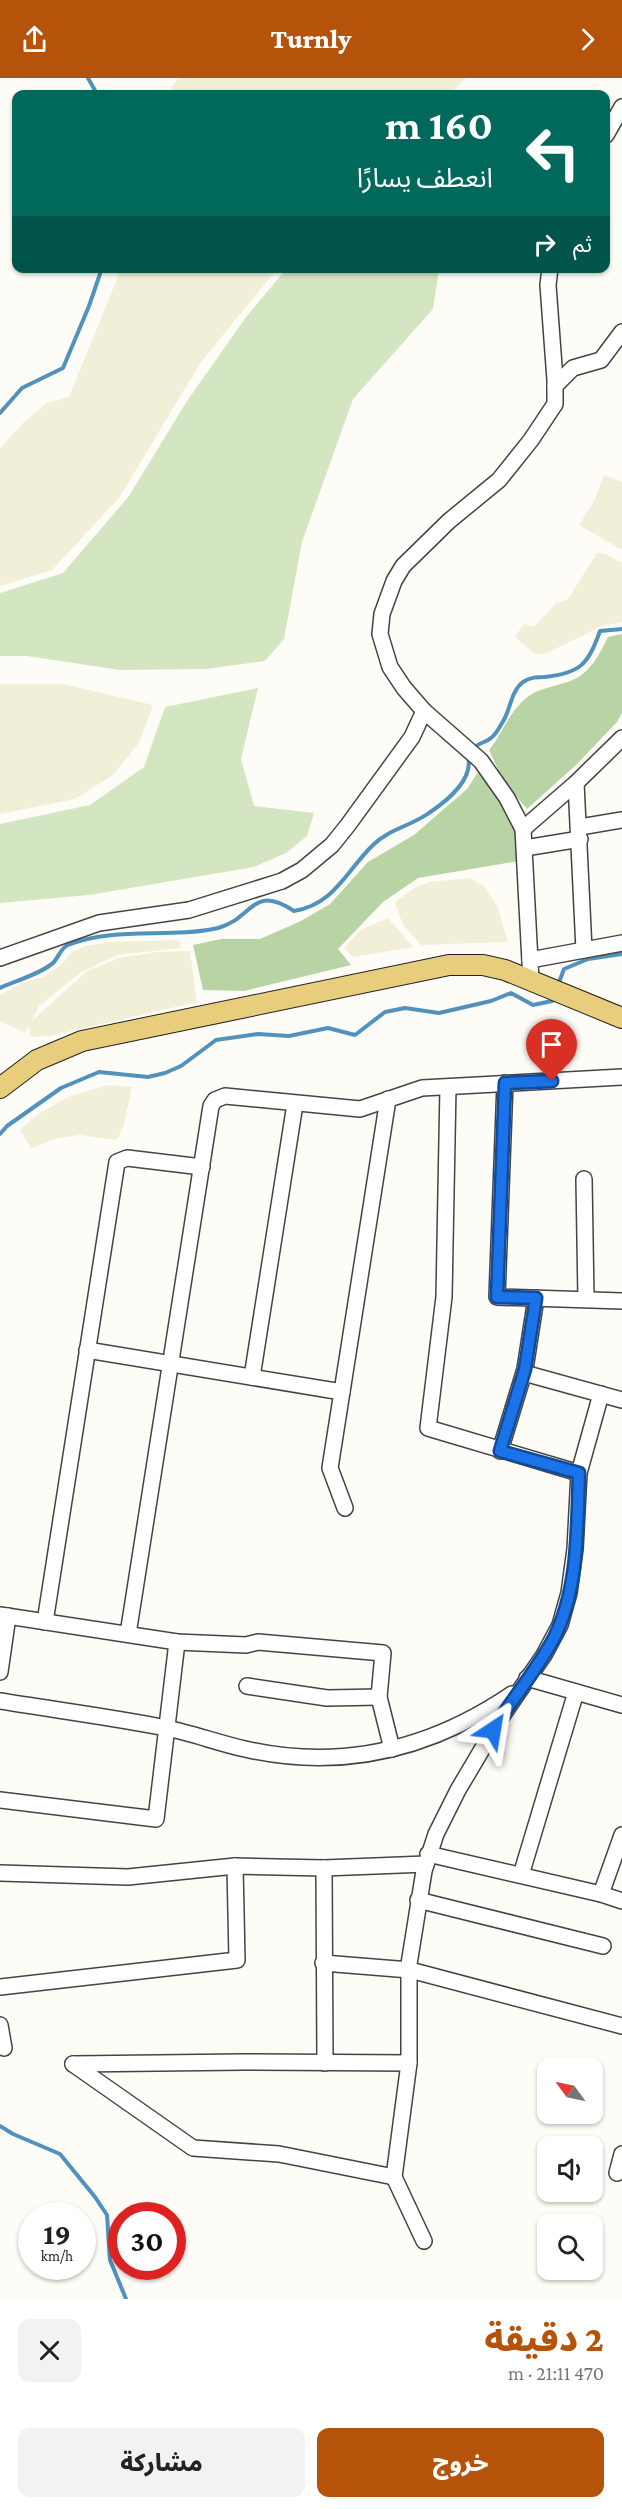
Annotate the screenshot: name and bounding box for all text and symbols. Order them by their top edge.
icon: share [18,23,51,56]
icon: forward [571,23,604,56]
text: Turnly [270,24,352,54]
text: 160 m [385,101,493,148]
icon: left [514,114,592,192]
text: انعطف يسارًا [357,163,493,193]
icon: right [528,228,561,261]
text: ثم [573,232,592,257]
pin [526,1019,577,1081]
icon: arrive [535,1028,568,1061]
position arrow [461,1698,525,1762]
north arrow [537,2058,603,2124]
map controls [537,2058,603,2280]
button: sound [537,2136,603,2202]
speed limit sign: 30 [108,2202,186,2280]
button: search [537,2214,603,2280]
text: 19 [43,2217,71,2250]
text: km/h [41,2248,73,2264]
button: close [18,2319,81,2382]
text: 2 دقيقة [484,2319,604,2359]
text: 470 m · 21:11 [508,2362,604,2384]
button: مشاركة [18,2428,305,2497]
button: خروج [317,2428,604,2497]

